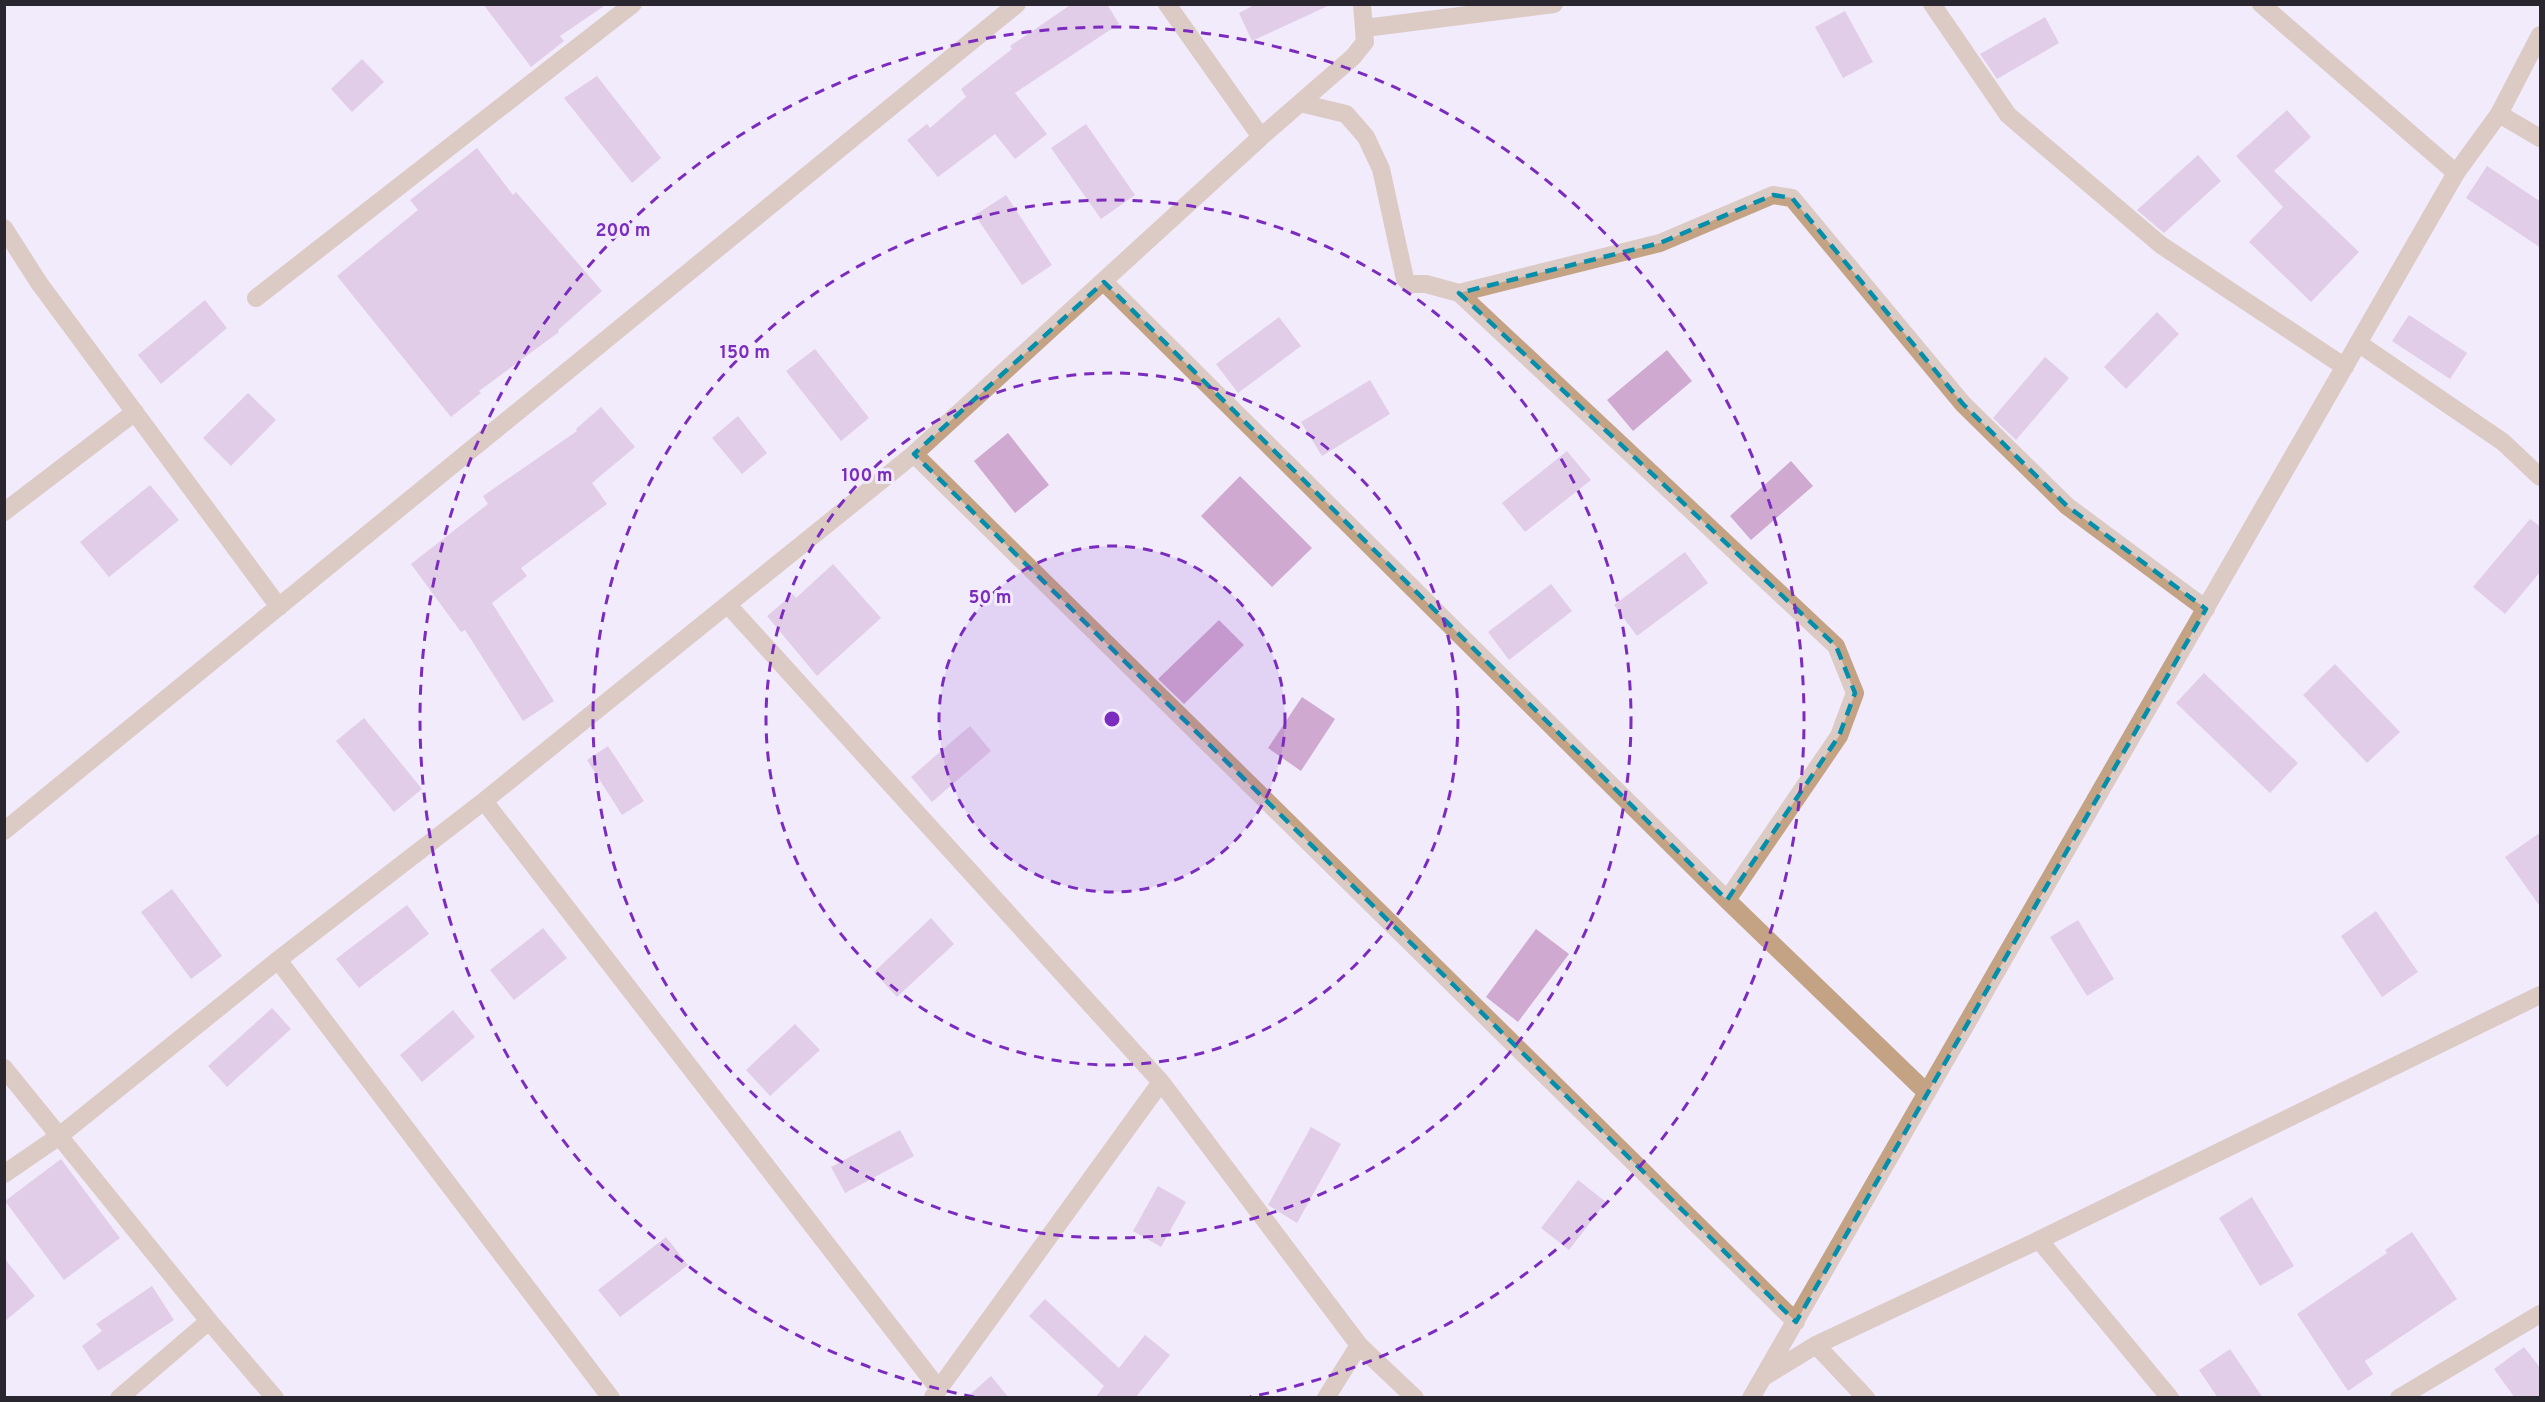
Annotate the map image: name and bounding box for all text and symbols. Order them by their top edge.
text: 200 m [595,220,651,243]
text: 150 m [720,342,770,365]
text: 100 m [841,465,893,488]
text: 50 m [968,587,1012,610]
centre of rings [1102,709,1122,729]

